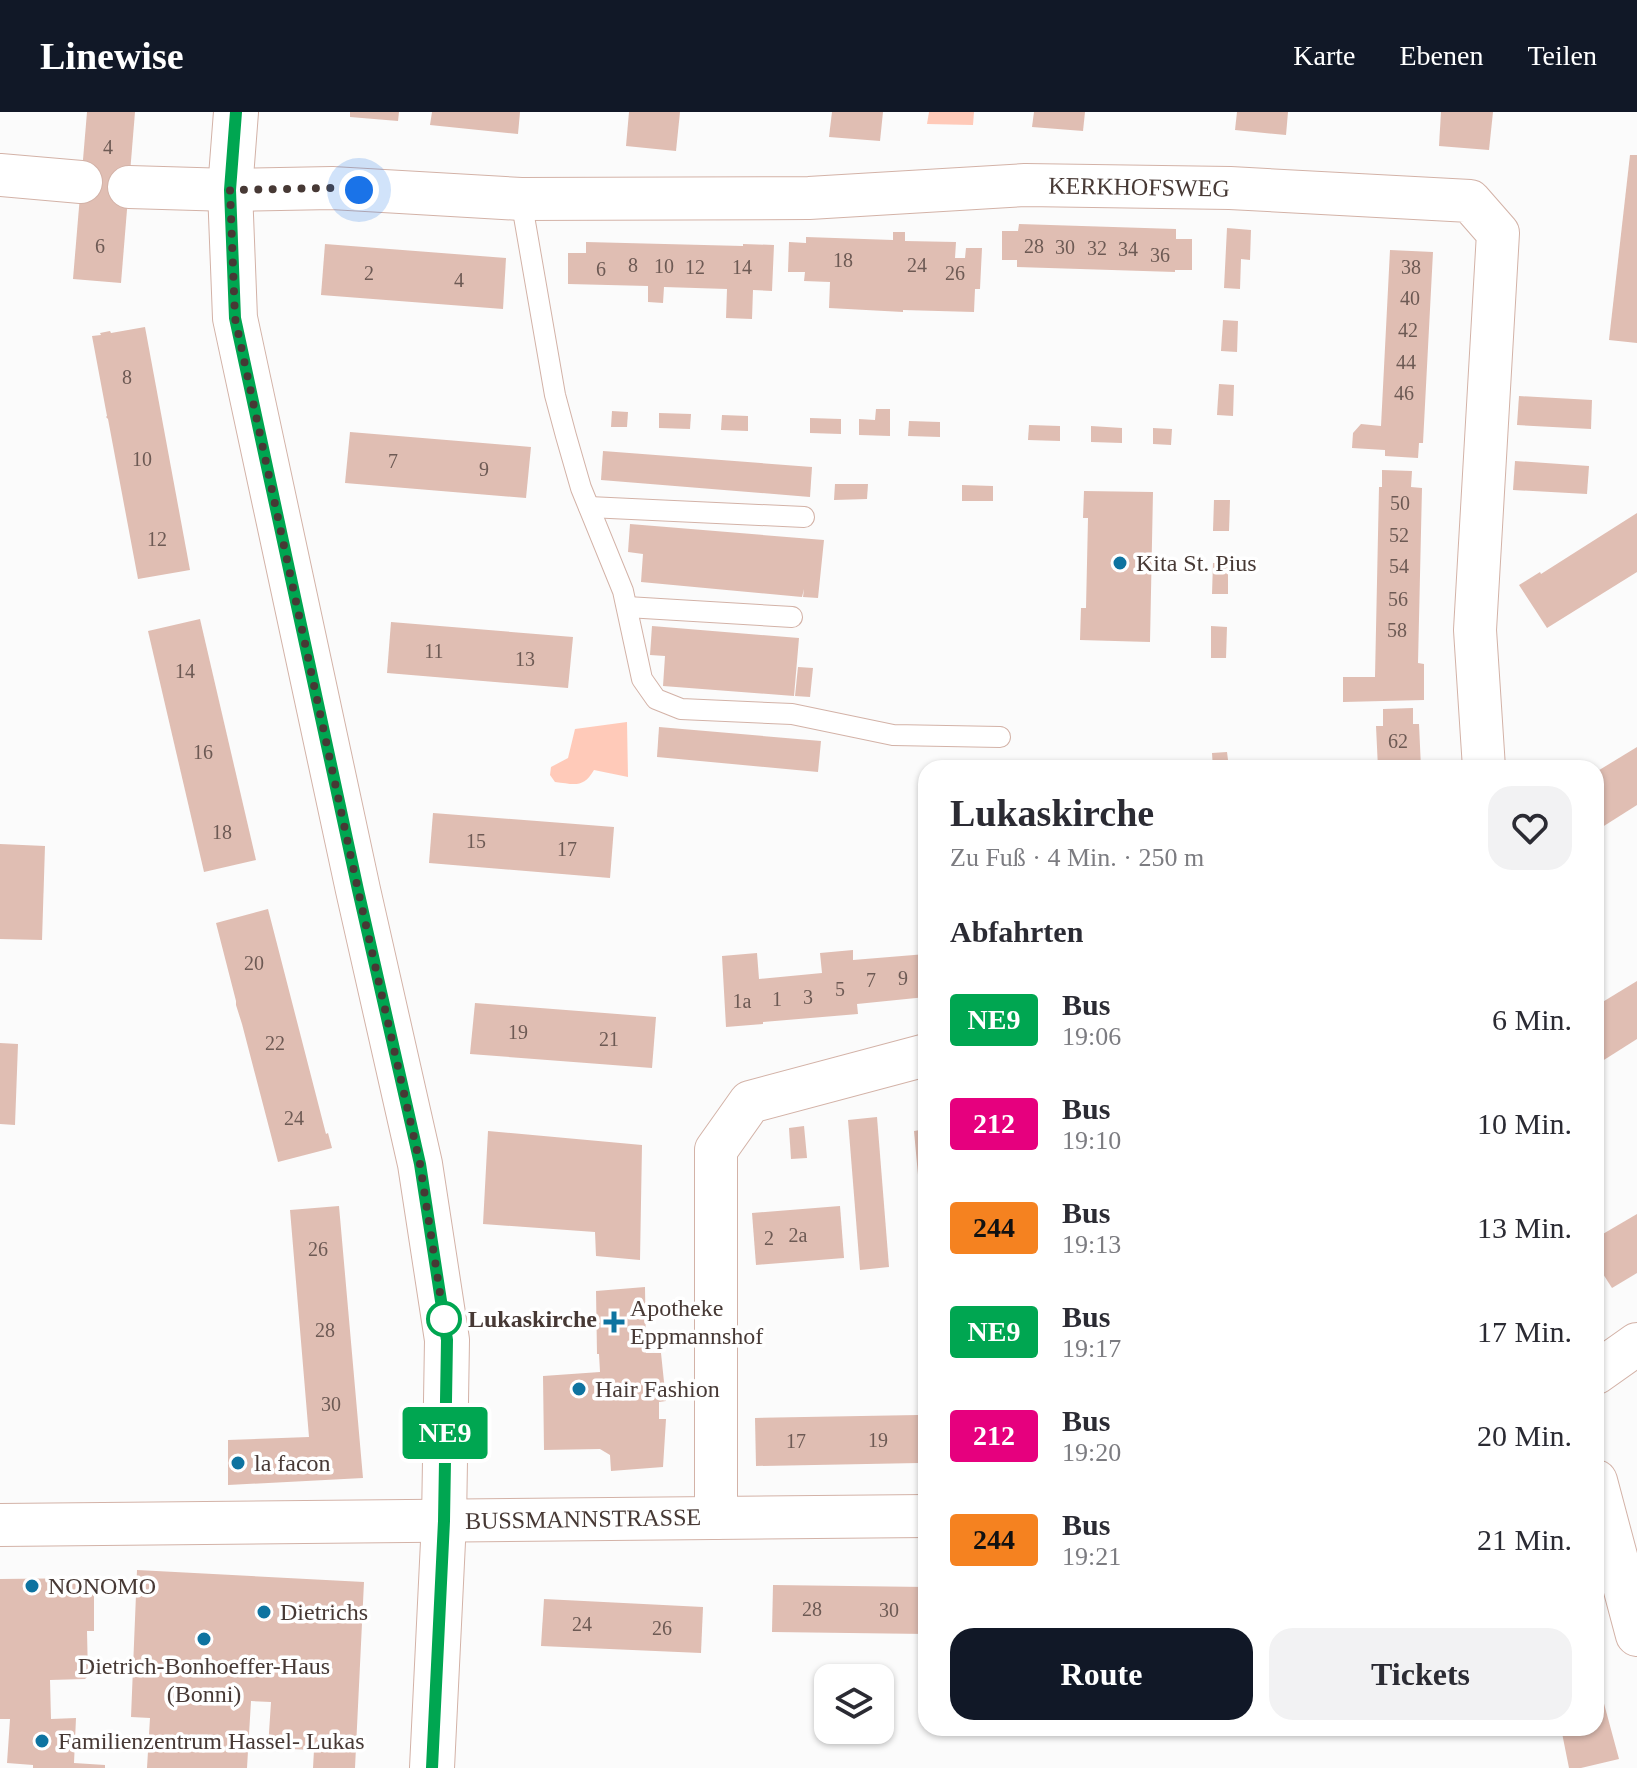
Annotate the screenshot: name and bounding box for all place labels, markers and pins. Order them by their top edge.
place label: Kita St. Pius [1136,550,1257,576]
marker: Kita St. Pius [1111,554,1129,572]
place label: Apotheke Eppmannshof [630,1295,763,1349]
marker: Lukaskirche [427,1302,461,1336]
place label: Lukaskirche [468,1306,597,1332]
marker: Apotheke Eppmannshof [605,1313,623,1331]
place label: Hair Fashion [595,1376,720,1402]
marker: Hair Fashion [570,1380,588,1398]
place label: la facon [254,1450,331,1476]
marker: la facon [229,1454,247,1472]
place label: NONOMO [48,1573,156,1599]
marker: NONOMO [23,1577,41,1595]
place label: Dietrichs [280,1599,368,1625]
marker: Dietrichs [255,1603,273,1621]
marker: Dietrich-Bonhoeffer-Haus (Bonni) [195,1630,213,1648]
place label: Dietrich-Bonhoeffer-Haus (Bonni) [78,1653,330,1707]
place label: Familienzentrum Hassel- Lukas [58,1728,365,1754]
marker: Familienzentrum Hassel- Lukas [33,1732,51,1750]

